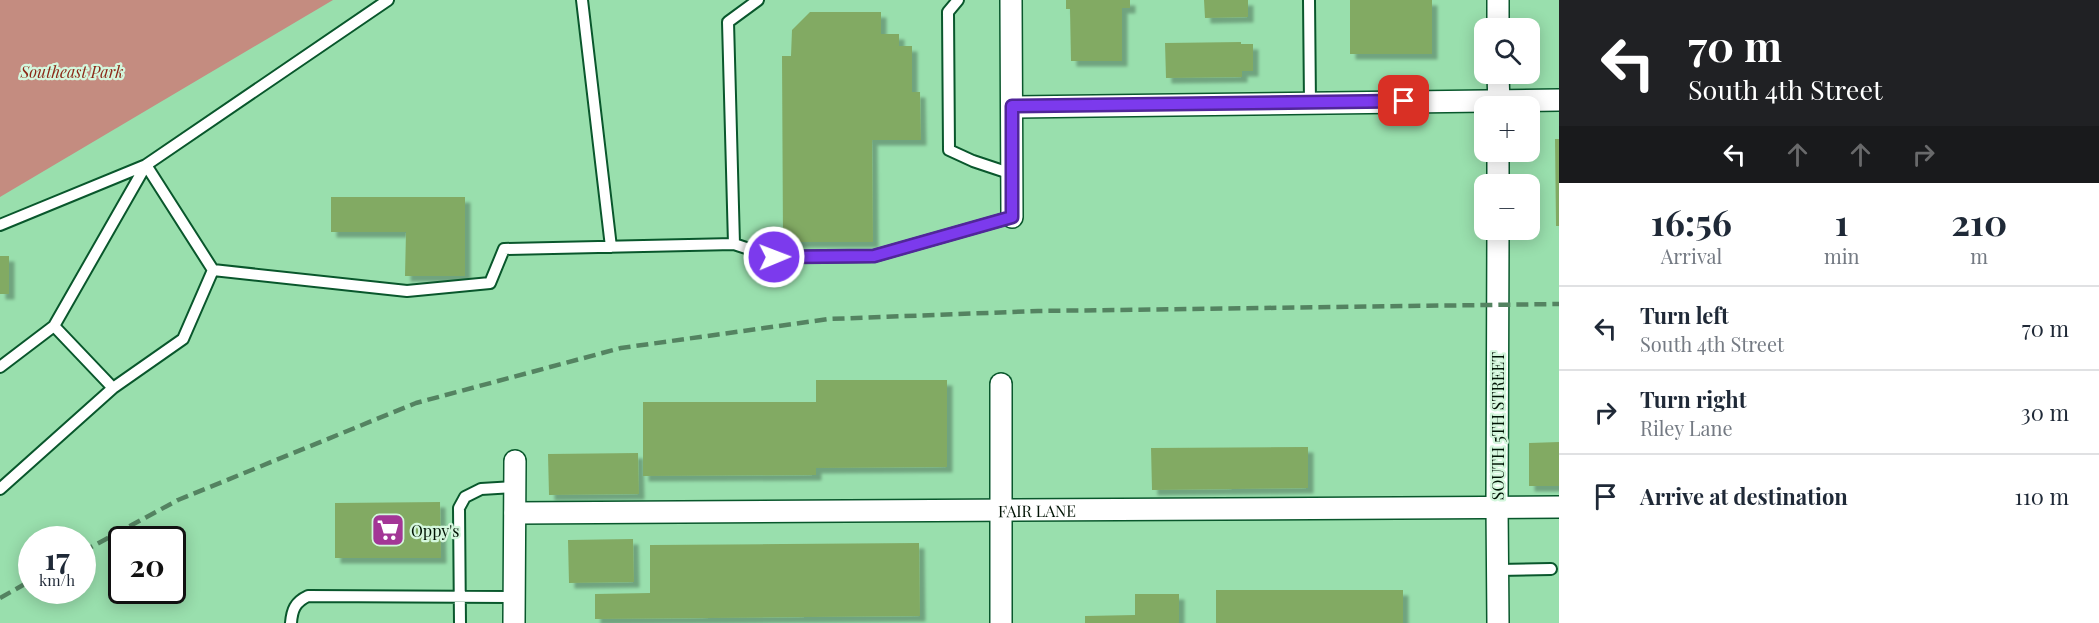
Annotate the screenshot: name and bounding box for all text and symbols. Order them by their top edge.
text: 70 m [1688,17,1782,73]
map controls [1474,18,1540,240]
button: search [1474,18,1540,84]
icon: left [1589,24,1667,102]
park label: Southeast Park [19,61,124,82]
text: South 4th Street [1688,71,1883,107]
pin [1378,75,1429,126]
icon: arrive [1387,84,1420,117]
button: + [1474,96,1540,162]
icon: left [1718,138,1751,171]
icon: ahead [1781,138,1814,171]
icon: ahead [1844,138,1877,171]
icon: right [1907,138,1940,171]
button: − [1474,174,1540,240]
text: 16:56 [1651,197,1732,245]
text: 1 [1835,197,1849,245]
text: 210 [1951,197,2007,245]
position arrow [742,225,806,289]
text: Arrival [1661,242,1722,269]
text: min [1824,242,1859,269]
text: m [1970,242,1988,269]
text: Turn left [1640,300,1729,330]
icon: left [1589,312,1622,345]
text: 70 m [2022,313,2069,343]
text: South 4th Street [1640,330,1784,357]
street label: SOUTH 5TH STREET [1487,352,1508,500]
text: Turn right [1640,384,1746,414]
icon: right [1589,396,1622,429]
text: 30 m [2021,397,2069,427]
text: Riley Lane [1640,414,1733,441]
icon: arrive [1589,480,1622,513]
text: Arrive at destination [1640,481,1848,511]
text: 110 m [2015,481,2069,511]
street label: FAIR LANE [998,499,1076,521]
supermarket icon: Oppy's [370,512,406,548]
place label: Oppy's [411,520,460,541]
speed limit sign: 20 [108,526,186,604]
text: 17 [44,538,70,578]
text: km/h [39,570,75,590]

